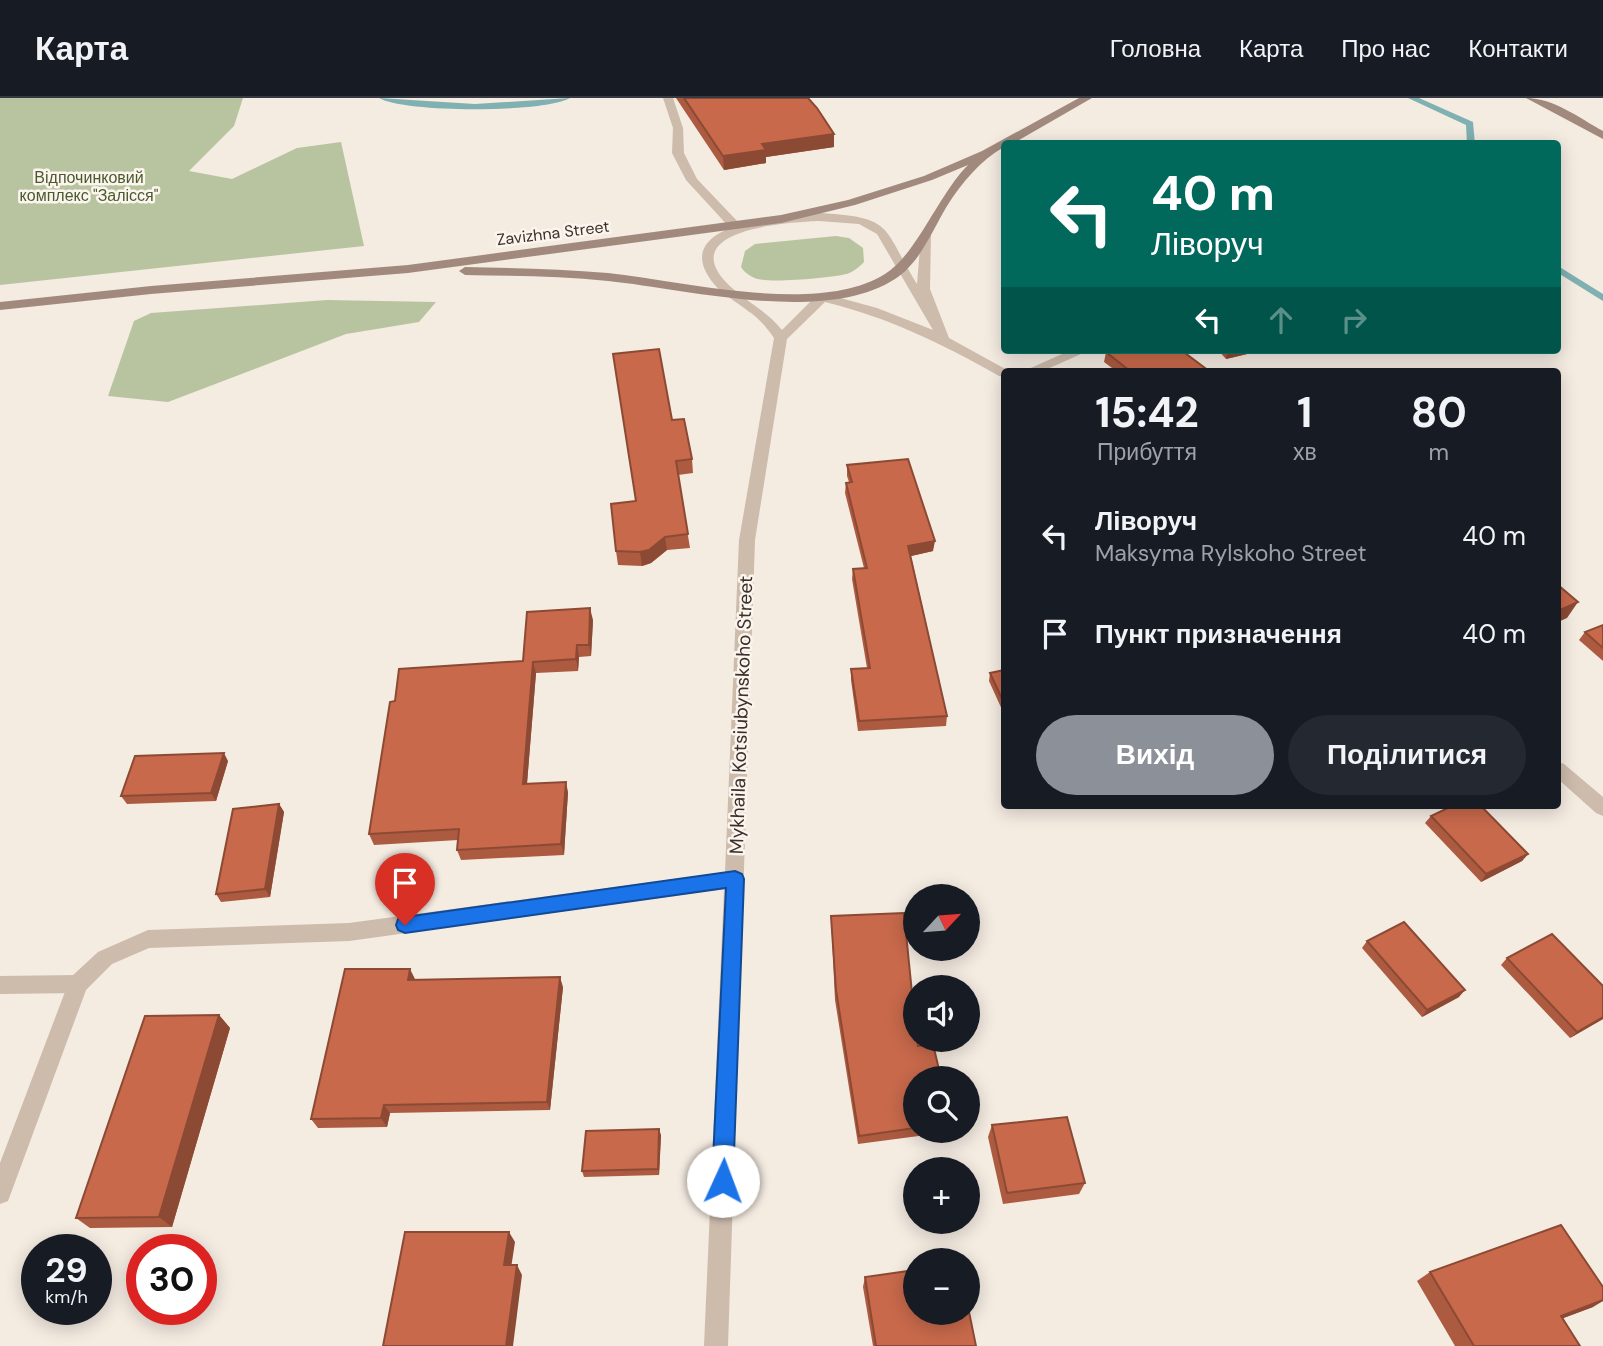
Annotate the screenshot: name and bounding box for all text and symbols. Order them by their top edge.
text: Карта [35,27,128,70]
text: Головна [1110,33,1201,64]
text: Карта [1239,33,1303,64]
text: Про нас [1341,33,1430,64]
text: Контакти [1468,33,1568,64]
text: 40 m [1151,161,1275,225]
park label: Відпочинковий комплекс "Залісся" [20,167,159,206]
icon: left [1036,168,1127,259]
street label: Zavizhna Street [495,216,611,250]
text: Ліворуч [1151,223,1264,265]
icon: left [1189,301,1227,339]
icon: ahead [1262,301,1300,339]
icon: right [1335,301,1373,339]
text: 15:42 [1095,385,1199,440]
text: 1 [1297,385,1312,440]
text: 80 [1411,385,1467,440]
text: Прибуття [1097,437,1197,467]
text: хв [1293,437,1317,467]
text: m [1429,437,1449,467]
text: Ліворуч [1095,504,1197,538]
icon: left [1036,517,1074,555]
text: 40 m [1462,519,1526,553]
text: Maksyma Rylskoho Street [1095,538,1366,568]
street label: Mykhaila Kotsiubynskoho Street [724,575,758,855]
icon: arrive [1036,615,1074,653]
text: Пункт призначення [1095,617,1342,651]
text: 40 m [1462,617,1526,651]
button: Вихід [1036,715,1274,795]
button: Поділитися [1288,715,1526,795]
pin [375,853,435,925]
icon: arrive [386,864,424,902]
north arrow [903,884,980,961]
map controls [903,884,980,1325]
button: sound [903,975,980,1052]
button: search [903,1066,980,1143]
position arrow [686,1144,760,1218]
button: + [903,1157,980,1234]
speed limit sign: 30 [126,1234,217,1325]
text: 29 [45,1247,88,1293]
button: − [903,1248,980,1325]
text: km/h [45,1285,88,1309]

